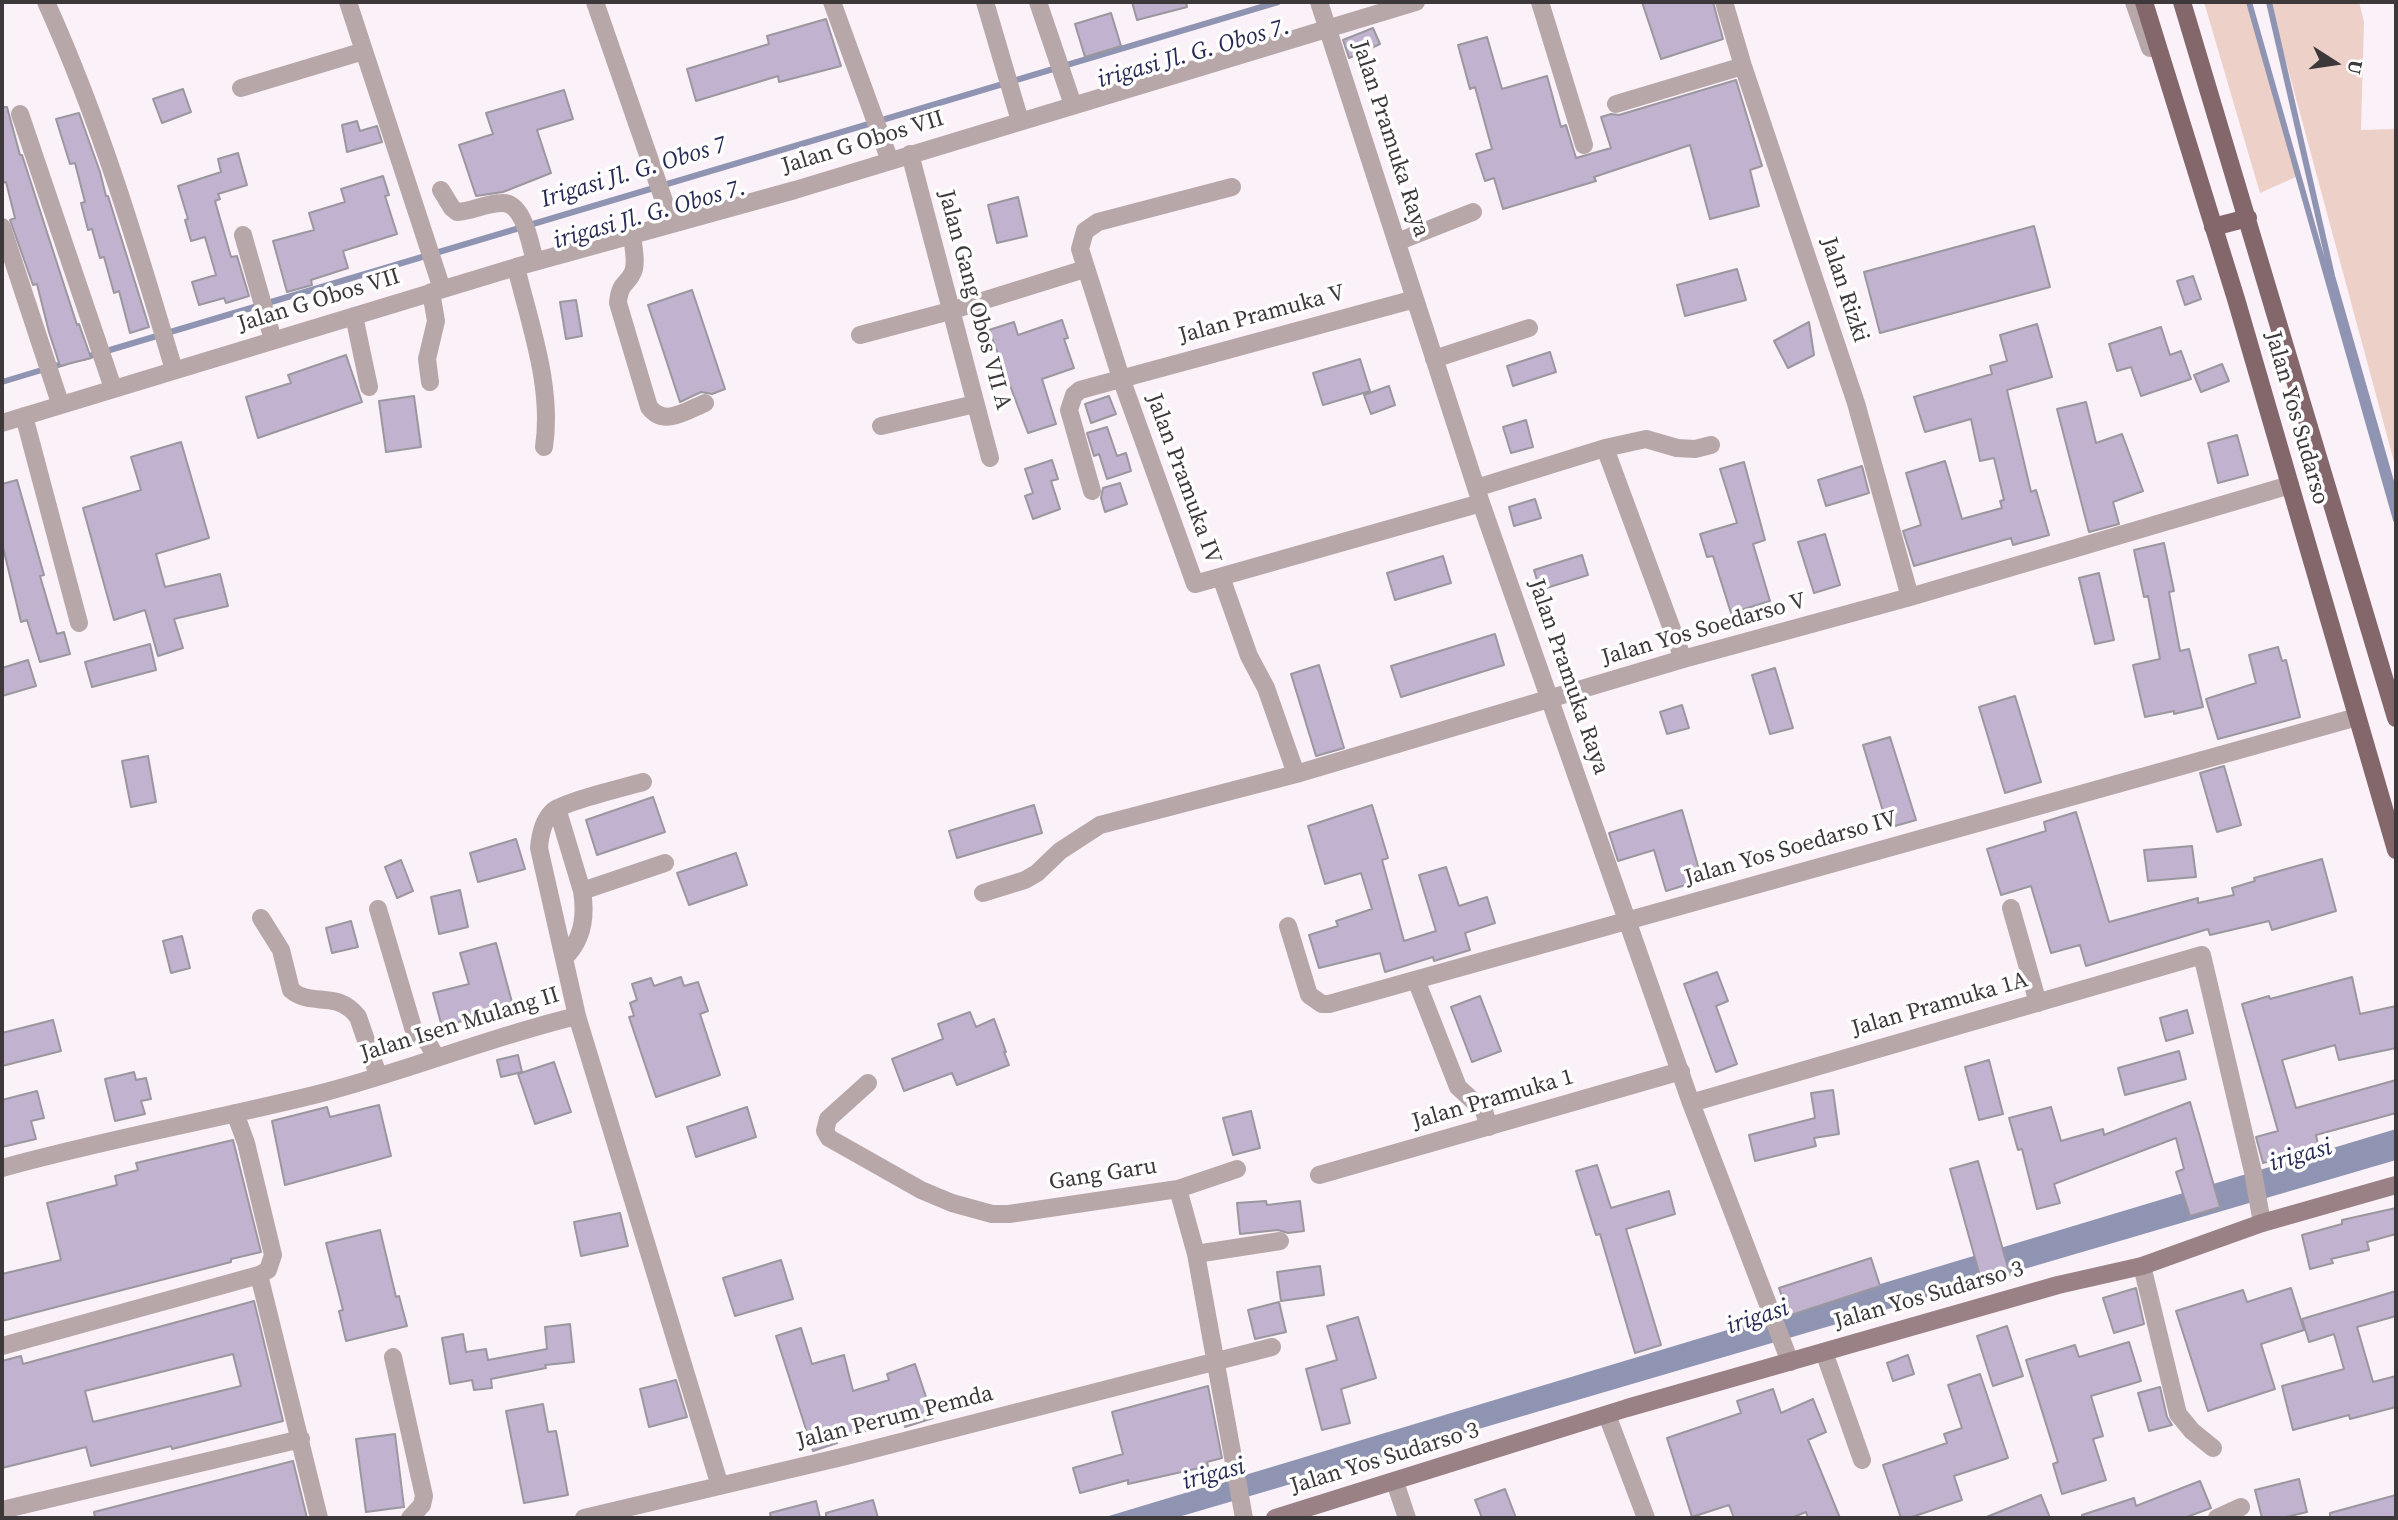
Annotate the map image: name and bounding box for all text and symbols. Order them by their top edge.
water label: irigasi Jl. G. Obos 7. [1094,13,1294,95]
north arrow [2300,28,2370,98]
street label: Jalan Pramuka Raya [1345,37,1435,241]
text: U [2341,58,2370,77]
street label: Jalan G Obos VII [778,105,948,181]
water label: Irigasi Jl. G. Obos 7 [538,131,730,215]
water label: irigasi Jl. G. Obos 7. [550,174,750,256]
street label: Jalan Gang Obos VII A [931,187,1017,413]
street label: Jalan Rizki [1814,234,1874,346]
street label: Jalan G Obos VII [234,263,404,339]
street label: Jalan Pramuka V [1176,280,1348,350]
street label: Jalan Yos Sudarso [2258,328,2334,508]
street label: Jalan Pramuka IV [1139,390,1227,568]
street label: Jalan Pramuka Raya [1522,576,1614,778]
street label: Jalan Yos Soedarso V [1599,588,1809,672]
street label: Jalan Yos Soedarso IV [1682,805,1900,893]
street label: Jalan Pramuka 1A [1849,967,2031,1043]
street label: Jalan Isen Mulang II [357,982,563,1068]
street label: Jalan Pramuka 1 [1409,1064,1577,1136]
water label: irigasi [2266,1133,2336,1179]
street label: Gang Garu [1047,1153,1159,1197]
street label: Jalan Yos Sudarso 3 [1831,1256,2027,1336]
water label: irigasi [1723,1294,1793,1342]
street label: Jalan Perum Pemda [794,1380,996,1456]
street label: Jalan Yos Sudarso 3 [1287,1417,1483,1501]
water label: irigasi [1179,1453,1249,1497]

